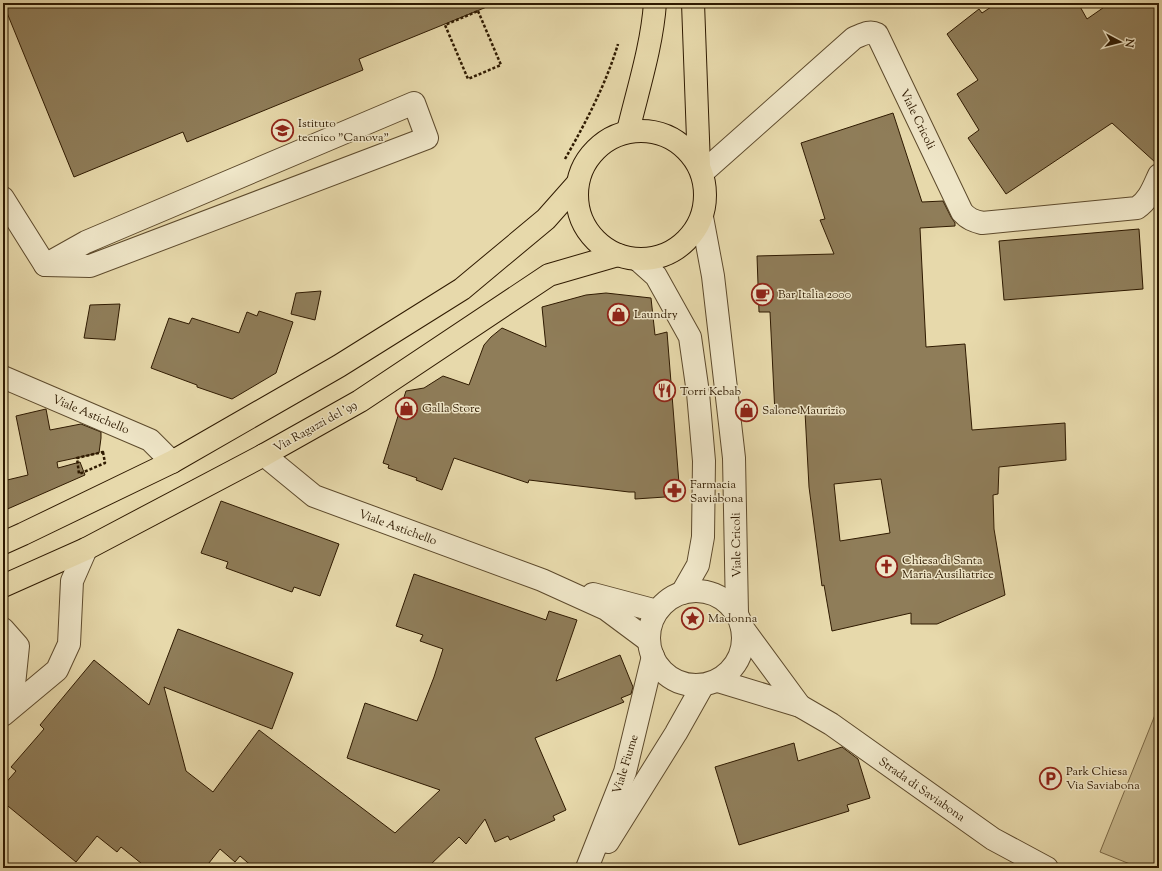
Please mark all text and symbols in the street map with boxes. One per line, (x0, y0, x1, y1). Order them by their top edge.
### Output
north arrow (1100, 22, 1140, 62)
text: N (1120, 37, 1138, 49)
street label: Viale Cricoli (895, 86, 940, 153)
place label: Istituto tecnico "Canova" (298, 115, 389, 147)
school or university icon: Istituto tecnico "Canova" (269, 117, 295, 143)
cafe icon: Bar Italia 2000 (749, 281, 775, 307)
place label: Bar Italia 2000 (778, 286, 851, 304)
shop icon: Laundry (606, 301, 632, 327)
place label: Laundry (634, 306, 678, 324)
restaurant icon: Torri Kebab (652, 378, 678, 404)
place label: Torri Kebab (680, 383, 742, 401)
street label: Viale Astichello (49, 391, 132, 439)
shop icon: Galla Store (394, 395, 420, 421)
street label: Via Ragazzi del '99 (270, 396, 361, 457)
shop icon: Salone Maurizio (734, 397, 760, 423)
place label: Galla Store (422, 400, 480, 418)
place label: Salone Maurizio (762, 402, 846, 420)
place label: Farmacia Saviabona (690, 476, 744, 508)
pharmacy icon: Farmacia Saviabona (662, 478, 688, 504)
street label: Viale Astichello (356, 505, 440, 551)
street label: Viale Cricoli (727, 512, 747, 578)
place label: Chiesa di Santa Maria Ausiliatrice (902, 552, 994, 584)
church icon: Chiesa di Santa Maria Ausiliatrice (873, 554, 899, 580)
place icon: Madonna (680, 605, 706, 631)
place label: Madonna (708, 610, 758, 628)
street label: Viale Fiume (608, 732, 644, 796)
street label: Strada di Saviabona (874, 753, 969, 827)
place label: Park Chiesa Via Saviabona (1066, 763, 1140, 795)
parking icon: Park Chiesa Via Saviabona (1038, 765, 1064, 791)

